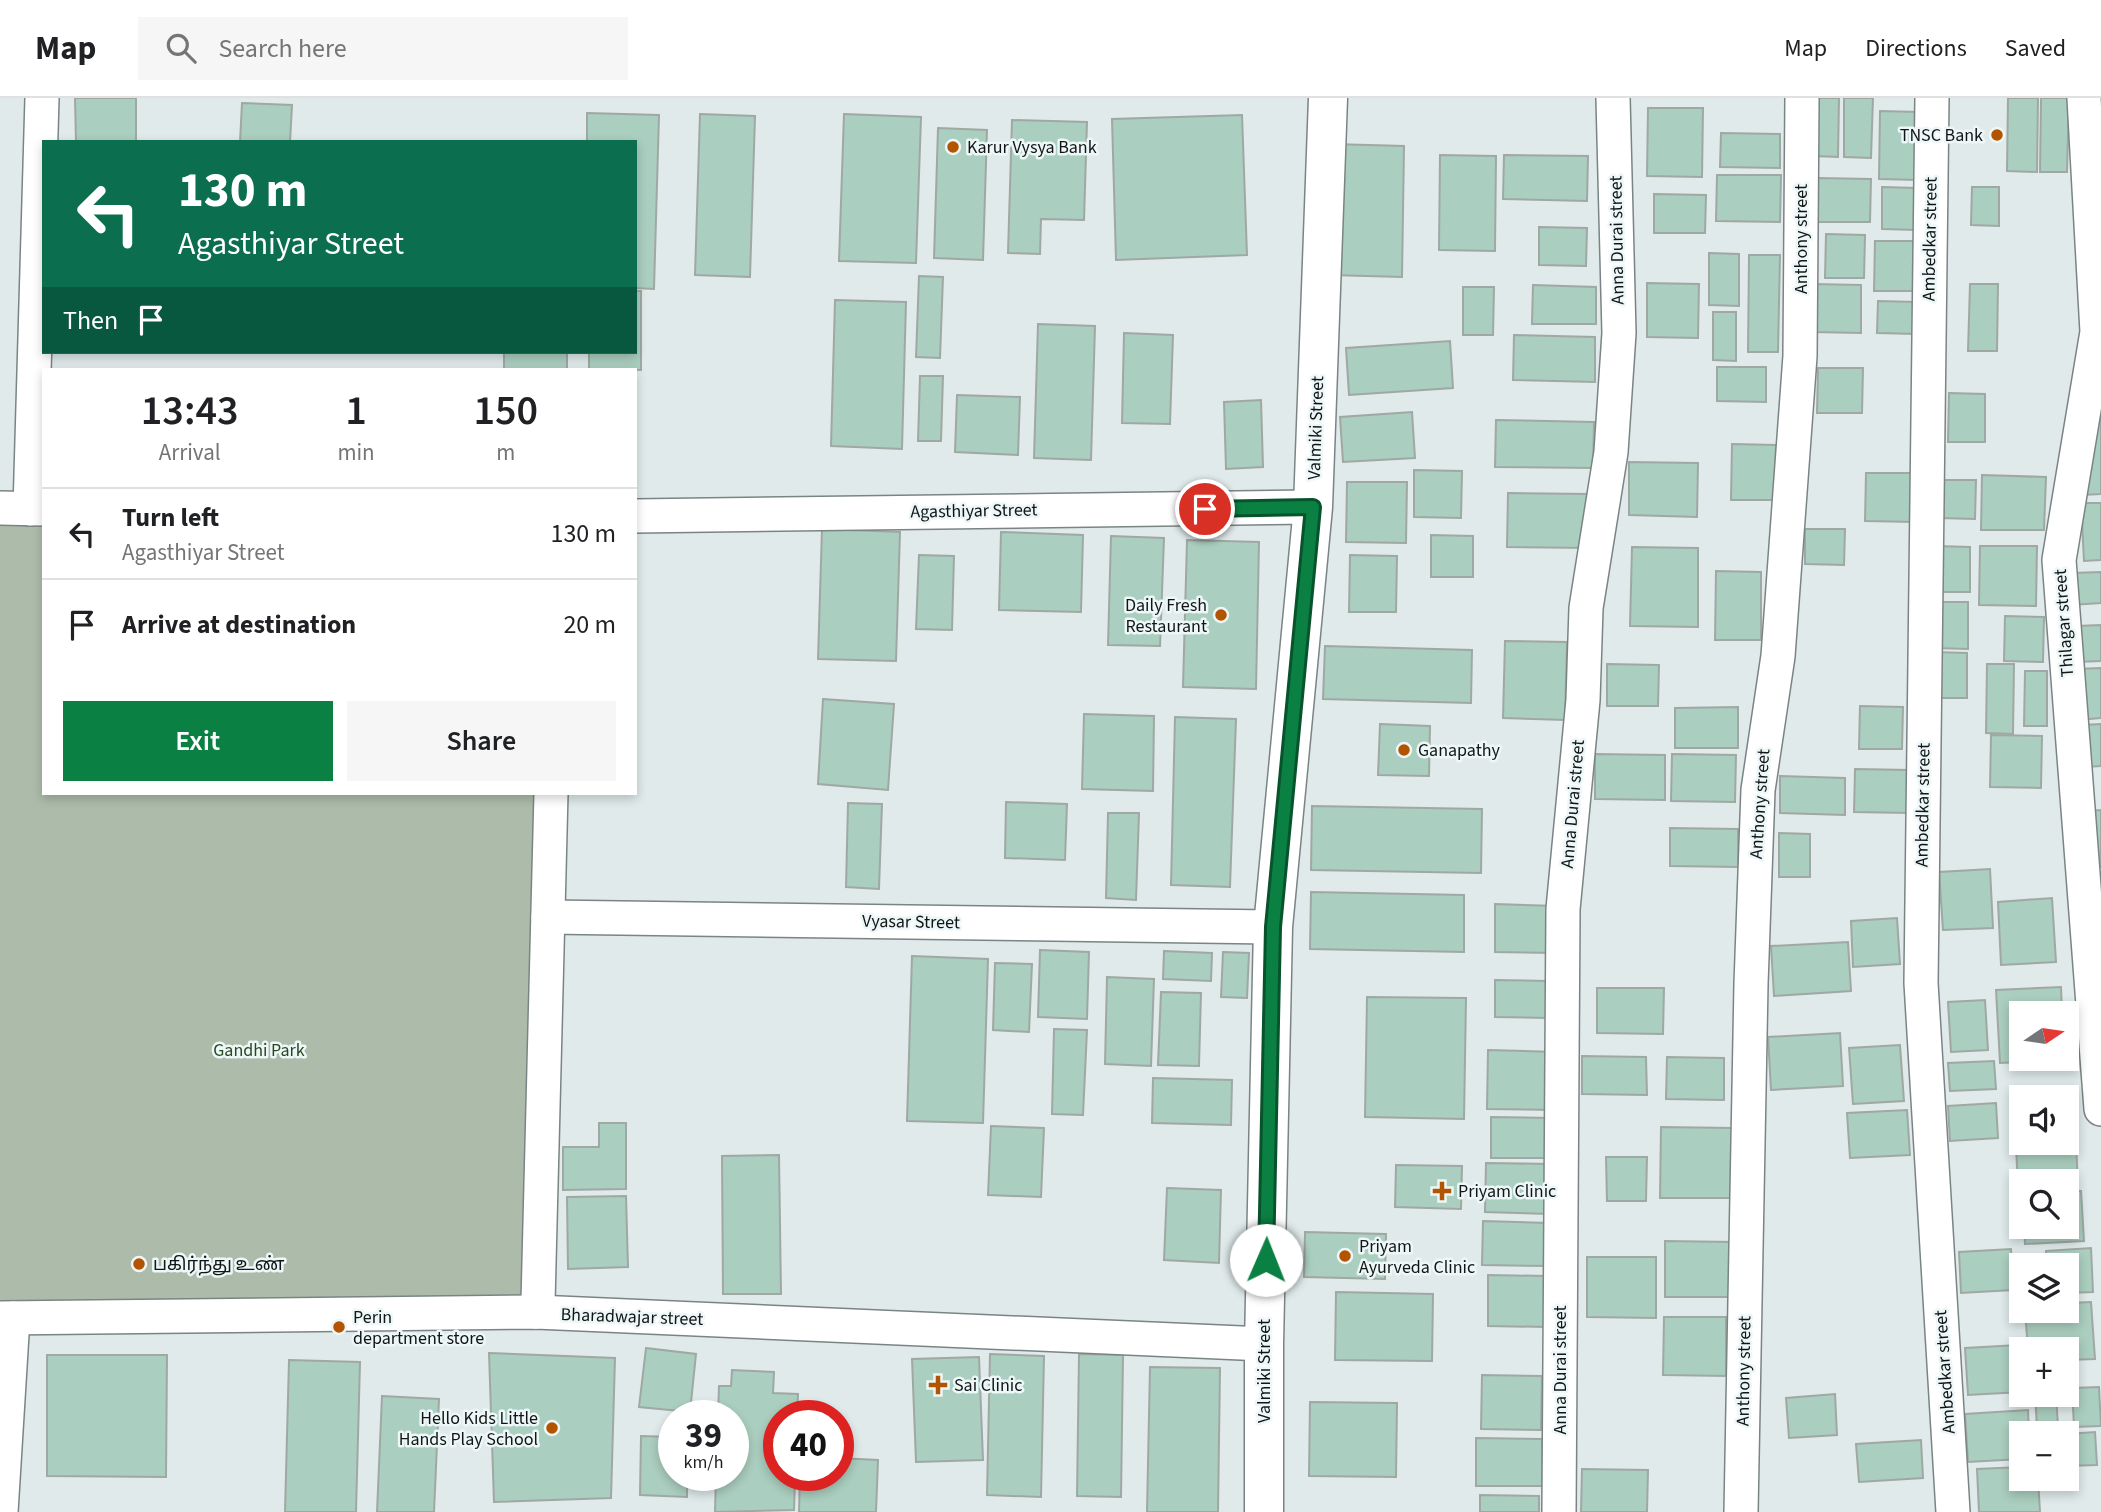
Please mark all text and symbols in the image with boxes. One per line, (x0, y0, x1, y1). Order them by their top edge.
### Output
search box (138, 17, 628, 80)
text: Map (35, 25, 96, 72)
icon: search (162, 29, 200, 67)
text: Search here (218, 30, 347, 67)
text: Map (1784, 31, 1827, 66)
text: Directions (1865, 31, 1967, 66)
text: Saved (2005, 31, 2066, 66)
place label: TNSC Bank (1900, 123, 1983, 148)
marker: TNSC Bank (1989, 127, 2005, 143)
place label: Karur Vysya Bank (967, 135, 1097, 160)
marker: Karur Vysya Bank (945, 139, 961, 155)
text: 130 m (178, 156, 307, 226)
icon: left (63, 168, 154, 259)
street label: Anna Durai street (1603, 175, 1631, 305)
street label: Ambedkar street (1916, 177, 1944, 301)
street label: Anthony street (1789, 184, 1814, 294)
text: Agasthiyar Street (178, 221, 404, 267)
icon: arrive (132, 301, 170, 339)
text: Then (63, 302, 118, 339)
street label: Valmiki Street (1302, 376, 1330, 480)
text: 13:43 (141, 381, 239, 441)
text: 1 (345, 381, 367, 441)
text: 150 (474, 381, 538, 441)
text: Arrival (159, 436, 221, 469)
text: min (337, 436, 375, 469)
text: m (496, 436, 515, 469)
pin (1175, 479, 1235, 539)
icon: arrive (1186, 490, 1224, 528)
street label: Agasthiyar Street (910, 497, 1038, 525)
text: Turn left (122, 499, 219, 536)
icon: left (63, 515, 101, 553)
text: 130 m (550, 515, 616, 552)
text: Agasthiyar Street (122, 536, 285, 569)
street label: Thilagar street (2048, 568, 2080, 678)
place label: Daily Fresh Restaurant (1125, 593, 1207, 639)
icon: arrive (63, 606, 101, 644)
text: Arrive at destination (122, 606, 356, 643)
text: 20 m (563, 606, 616, 643)
marker: Daily Fresh Restaurant (1213, 607, 1229, 623)
button: Exit (63, 701, 333, 781)
button: Share (347, 701, 616, 781)
place label: Ganapathy (1418, 738, 1501, 763)
street label: Anna Durai street (1555, 739, 1591, 869)
marker: Ganapathy (1396, 742, 1412, 758)
street label: Ambedkar street (1909, 743, 1937, 867)
street label: Anthony street (1744, 748, 1776, 860)
street label: Vyasar Street (862, 909, 960, 935)
north arrow (2009, 1001, 2079, 1071)
map controls (2009, 1001, 2079, 1491)
park label: Gandhi Park (213, 1038, 305, 1063)
button: sound (2009, 1085, 2079, 1155)
button: search (2009, 1169, 2079, 1239)
place label: Priyam Clinic (1458, 1179, 1556, 1204)
marker: Priyam Clinic (1432, 1181, 1452, 1201)
position arrow (1229, 1223, 1303, 1297)
place label: Priyam Ayurveda Clinic (1359, 1234, 1475, 1280)
marker: Priyam Ayurveda Clinic (1337, 1248, 1353, 1264)
place label: பகிர்ந்து உண் (153, 1252, 285, 1277)
button: layers (2009, 1253, 2079, 1323)
marker: பகிர்ந்து உண் (131, 1256, 147, 1272)
street label: Bharadwajar street (560, 1302, 704, 1332)
place label: Perin department store (353, 1305, 484, 1351)
street label: Anna Durai street (1548, 1305, 1573, 1435)
street label: Ambedkar street (1928, 1309, 1962, 1435)
street label: Anthony street (1731, 1316, 1757, 1426)
marker: Perin department store (331, 1319, 347, 1335)
street label: Valmiki Street (1252, 1319, 1277, 1423)
button: + (2009, 1337, 2079, 1407)
place label: Sai Clinic (954, 1373, 1023, 1398)
marker: Sai Clinic (928, 1375, 948, 1395)
speed limit sign: 40 (763, 1400, 854, 1491)
place label: Hello Kids Little Hands Play School (399, 1406, 538, 1452)
text: 39 (685, 1411, 722, 1461)
marker: Hello Kids Little Hands Play School (544, 1420, 560, 1436)
button: − (2009, 1421, 2079, 1491)
text: km/h (684, 1450, 723, 1475)

